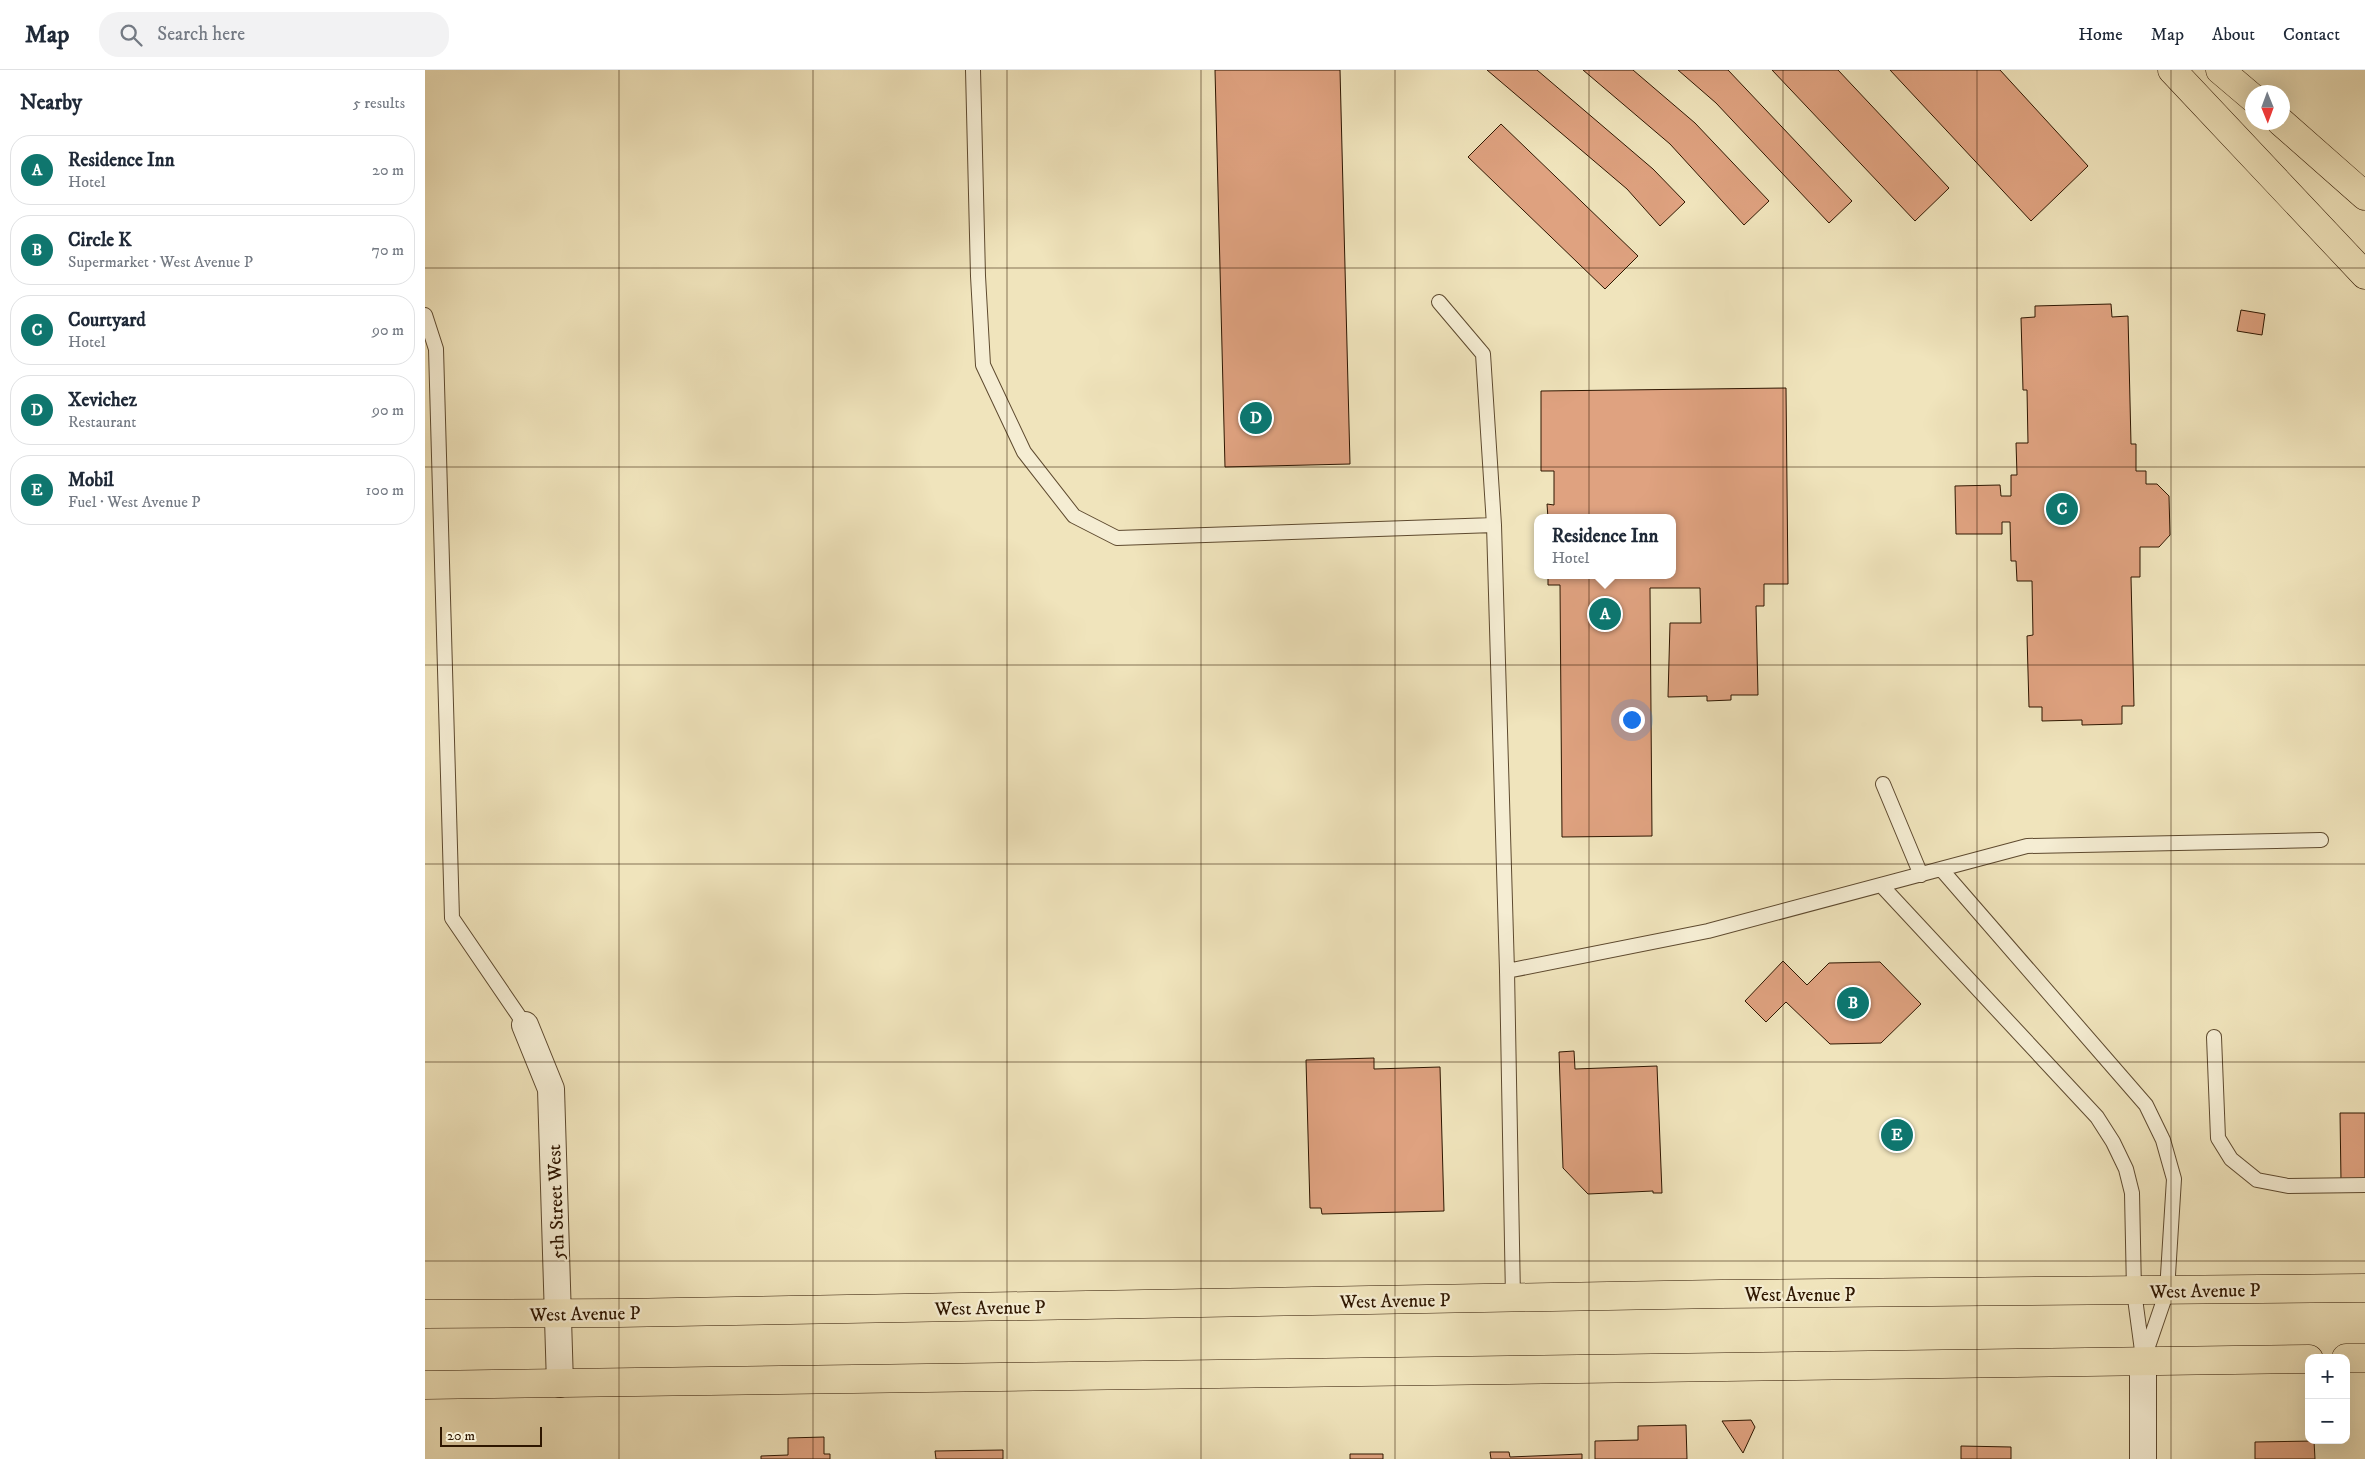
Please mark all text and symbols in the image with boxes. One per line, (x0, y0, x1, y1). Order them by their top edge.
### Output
search box (99, 12, 449, 57)
text: Map (25, 20, 69, 50)
icon: search (117, 21, 145, 49)
text: Search here (157, 23, 245, 46)
text: Home (2078, 24, 2123, 46)
text: Map (2151, 24, 2184, 46)
text: About (2212, 24, 2255, 46)
text: Contact (2283, 24, 2340, 46)
north arrow (2245, 85, 2290, 130)
text: Nearby (20, 90, 82, 116)
text: 5 results (353, 93, 405, 113)
text: Residence Inn (68, 149, 175, 172)
text: A (32, 160, 42, 180)
text: 20 m (372, 160, 404, 180)
text: Hotel (68, 172, 106, 192)
text: Circle K (68, 229, 132, 252)
text: B (32, 240, 42, 260)
text: 70 m (372, 240, 404, 260)
text: Supermarket · West Avenue P (68, 252, 253, 272)
text: Courtyard (68, 309, 146, 332)
text: C (32, 320, 42, 340)
text: 90 m (372, 320, 404, 340)
text: Hotel (68, 332, 106, 352)
text: Xevichez (68, 389, 137, 412)
pin: D (1240, 399, 1272, 437)
text: D (31, 400, 43, 420)
text: 90 m (372, 400, 404, 420)
text: Restaurant (68, 412, 136, 432)
text: Mobil (68, 469, 114, 492)
text: E (31, 480, 43, 500)
text: 100 m (366, 480, 404, 500)
pin: C (2046, 490, 2078, 528)
text: Fuel · West Avenue P (68, 492, 201, 512)
popup (1534, 514, 1676, 579)
text: Residence Inn (1552, 525, 1658, 548)
text: Hotel (1552, 548, 1589, 568)
pin: A (1589, 595, 1621, 633)
your location (1619, 707, 1645, 733)
pin: B (1837, 984, 1869, 1022)
pin: E (1881, 1116, 1913, 1154)
street label: 5th Street West (543, 1144, 570, 1260)
street label: West Avenue P (2148, 1279, 2261, 1304)
street label: West Avenue P (1744, 1284, 1855, 1307)
street label: West Avenue P (1338, 1289, 1451, 1314)
street label: West Avenue P (933, 1296, 1046, 1321)
street label: West Avenue P (528, 1302, 641, 1327)
map controls (2305, 1354, 2350, 1444)
button: + (2305, 1354, 2350, 1399)
button: − (2305, 1399, 2350, 1444)
scale bar (440, 1424, 543, 1447)
text: 20 m (447, 1427, 475, 1445)

